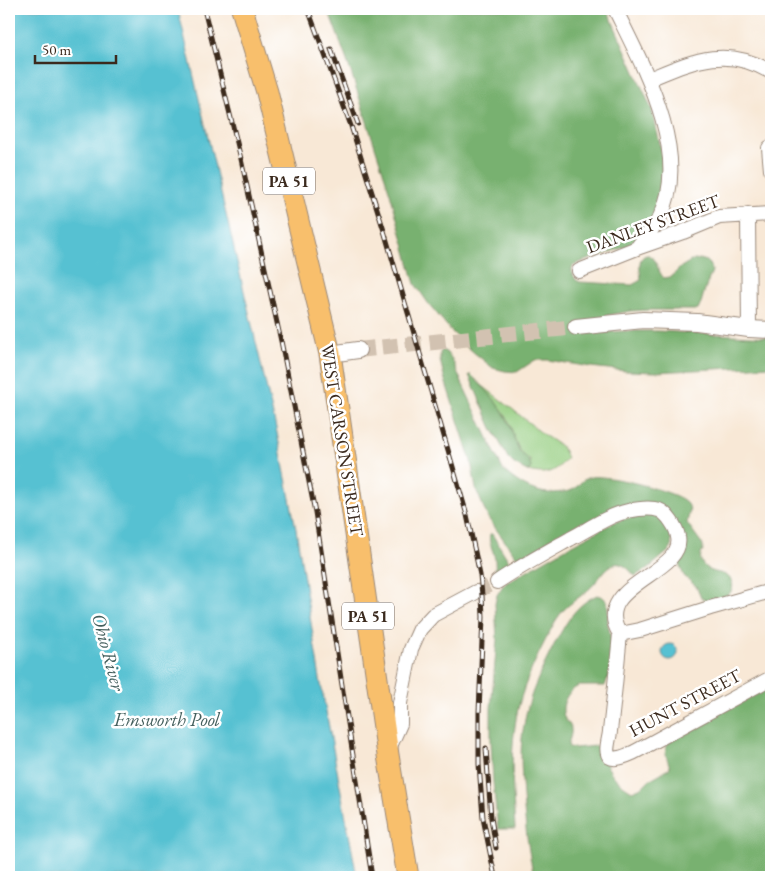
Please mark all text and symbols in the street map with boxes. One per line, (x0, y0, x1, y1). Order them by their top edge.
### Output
scale bar (35, 32, 116, 64)
text: 50 m (42, 40, 71, 59)
road number: PA 51 (263, 168, 315, 195)
street label: DANLEY STREET (583, 188, 723, 258)
street label: WEST CARSON STREET (316, 342, 369, 539)
road number: PA 51 (342, 602, 394, 630)
water label: Ohio River (86, 611, 131, 694)
street label: HUNT STREET (625, 663, 745, 742)
water label: Emsworth Pool (113, 707, 221, 732)

